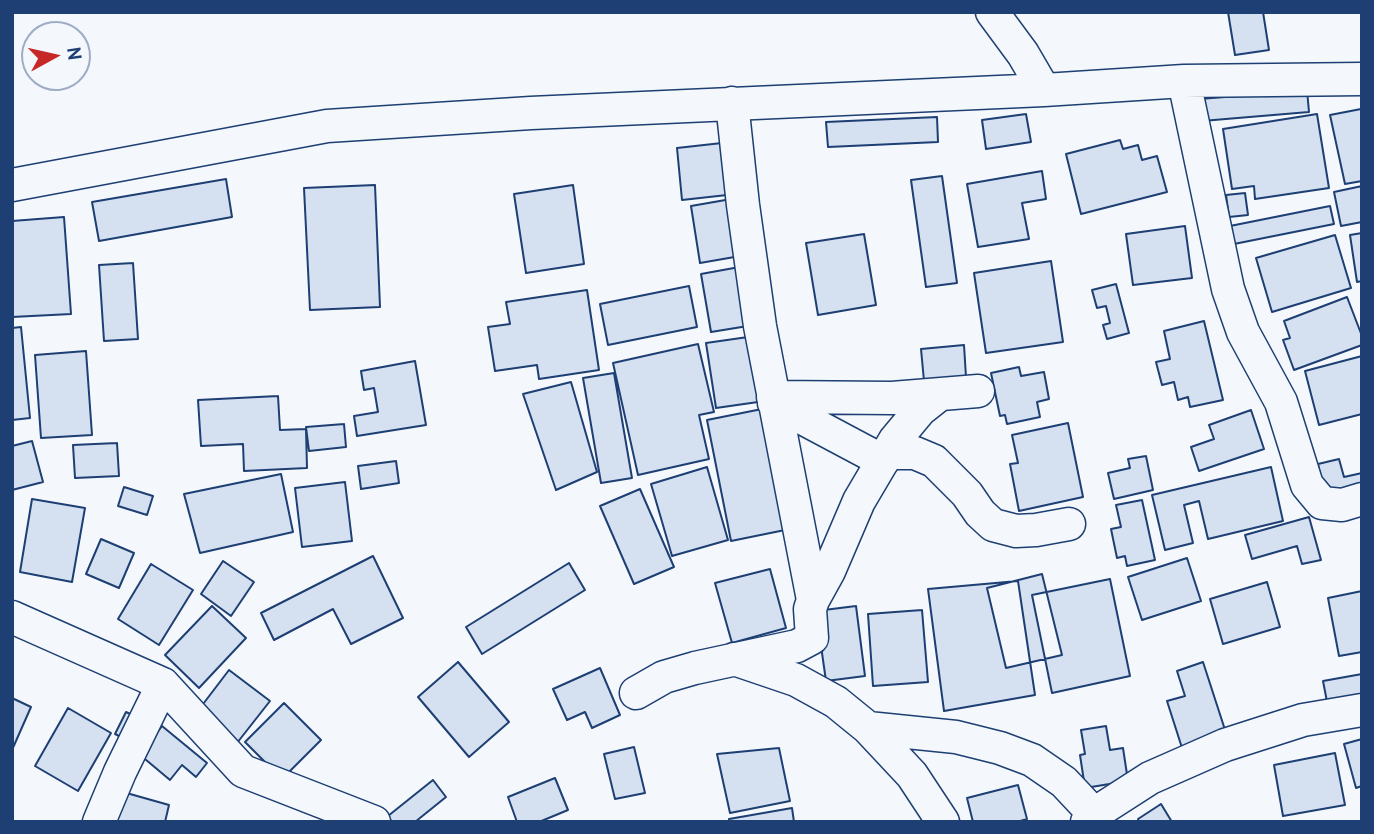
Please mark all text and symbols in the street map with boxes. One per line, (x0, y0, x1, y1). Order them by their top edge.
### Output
north arrow (21, 21, 91, 91)
text: N (62, 45, 88, 61)

